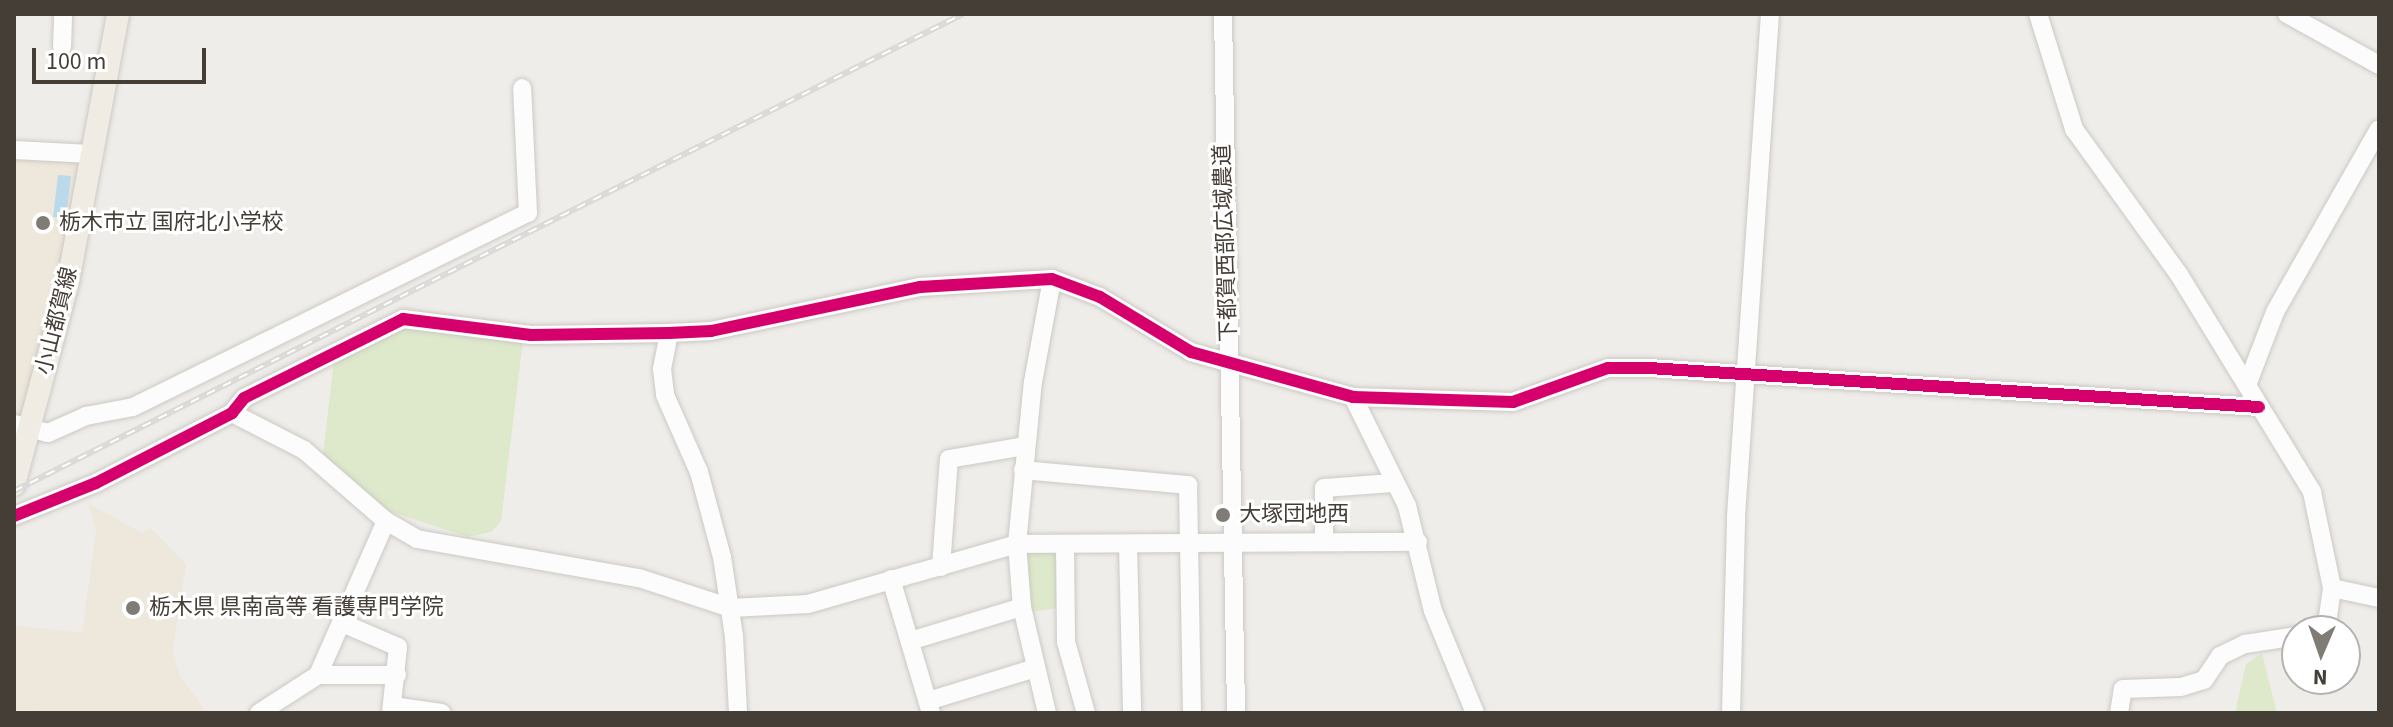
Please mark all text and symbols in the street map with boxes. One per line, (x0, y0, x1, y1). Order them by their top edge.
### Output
scale bar (36, 32, 210, 82)
text: 100 m (46, 44, 106, 79)
street label: 下都賀西部広域農道 (1209, 144, 1243, 342)
place label: 栃木市立 国府北小学校 (59, 210, 283, 236)
marker: 栃木市立 国府北小学校 (34, 214, 52, 232)
street label: 小山都賀線 (31, 264, 83, 378)
place label: 大塚団地西 (1239, 502, 1349, 528)
marker: 大塚団地西 (1214, 506, 1232, 524)
place label: 栃木県 県南高等 看護専門学院 (149, 595, 444, 621)
marker: 栃木県 県南高等 看護専門学院 (124, 599, 142, 617)
north arrow (2281, 615, 2361, 695)
text: N (2312, 661, 2328, 693)

